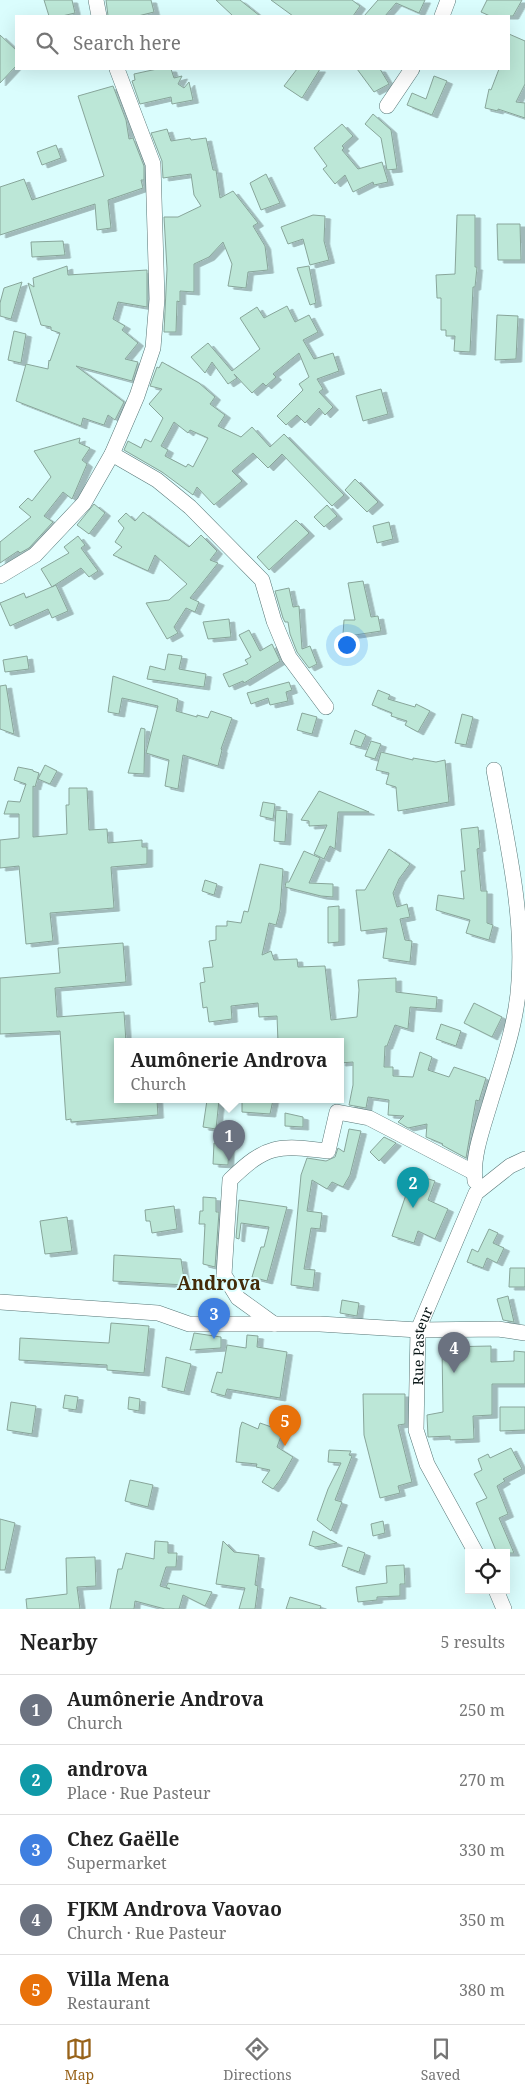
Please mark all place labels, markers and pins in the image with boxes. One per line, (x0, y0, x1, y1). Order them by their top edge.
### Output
pin: 1 (213, 1120, 245, 1161)
pin: 2 (397, 1167, 429, 1208)
pin: 3 (198, 1298, 230, 1339)
pin: 4 (438, 1332, 470, 1373)
pin: 5 (269, 1405, 301, 1446)

